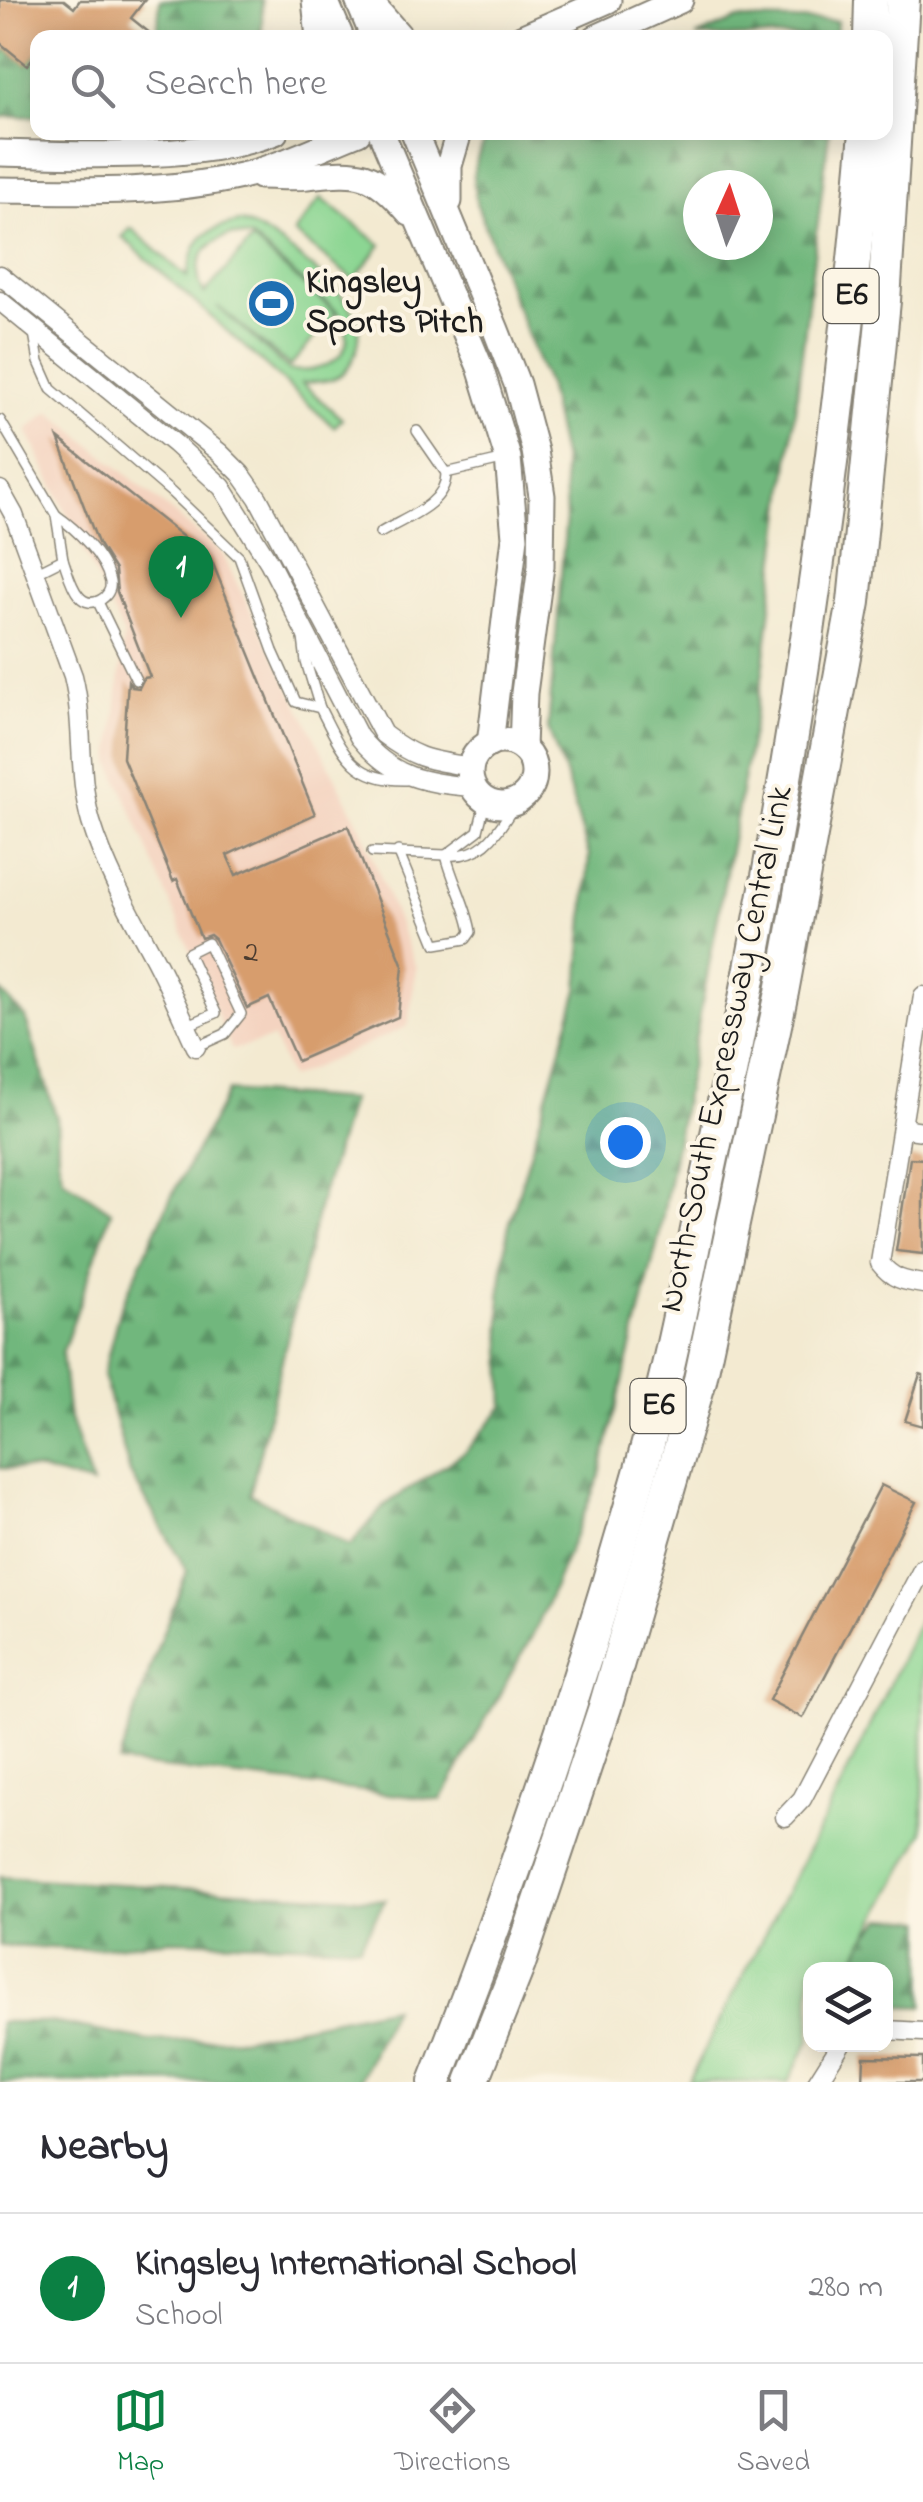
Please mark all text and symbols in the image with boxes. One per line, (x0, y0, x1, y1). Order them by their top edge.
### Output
search box (30, 30, 893, 140)
text: Search here (145, 57, 327, 113)
icon: search (65, 58, 120, 113)
north arrow (683, 170, 773, 260)
place label: Kingsley Sports Pitch (306, 258, 483, 349)
road number: E6 (824, 269, 878, 323)
sports icon: Kingsley Sports Pitch (245, 277, 297, 329)
pin: 1 (148, 536, 214, 618)
street label: North–South Expressway Central Link (646, 780, 808, 1317)
house number: 2 (244, 932, 259, 976)
your location (600, 1117, 651, 1168)
road number: E6 (630, 1379, 686, 1433)
map controls (803, 1962, 893, 2052)
button: layers (803, 1962, 893, 2052)
text: Nearby (40, 2117, 168, 2178)
text: Kingsley International School (135, 2237, 577, 2293)
text: 1 (67, 2265, 78, 2312)
text: 280 m (808, 2265, 883, 2312)
text: School (135, 2293, 223, 2340)
tab: Map (113, 2383, 168, 2484)
tab: Directions (394, 2383, 511, 2484)
tab: Saved (737, 2383, 810, 2484)

